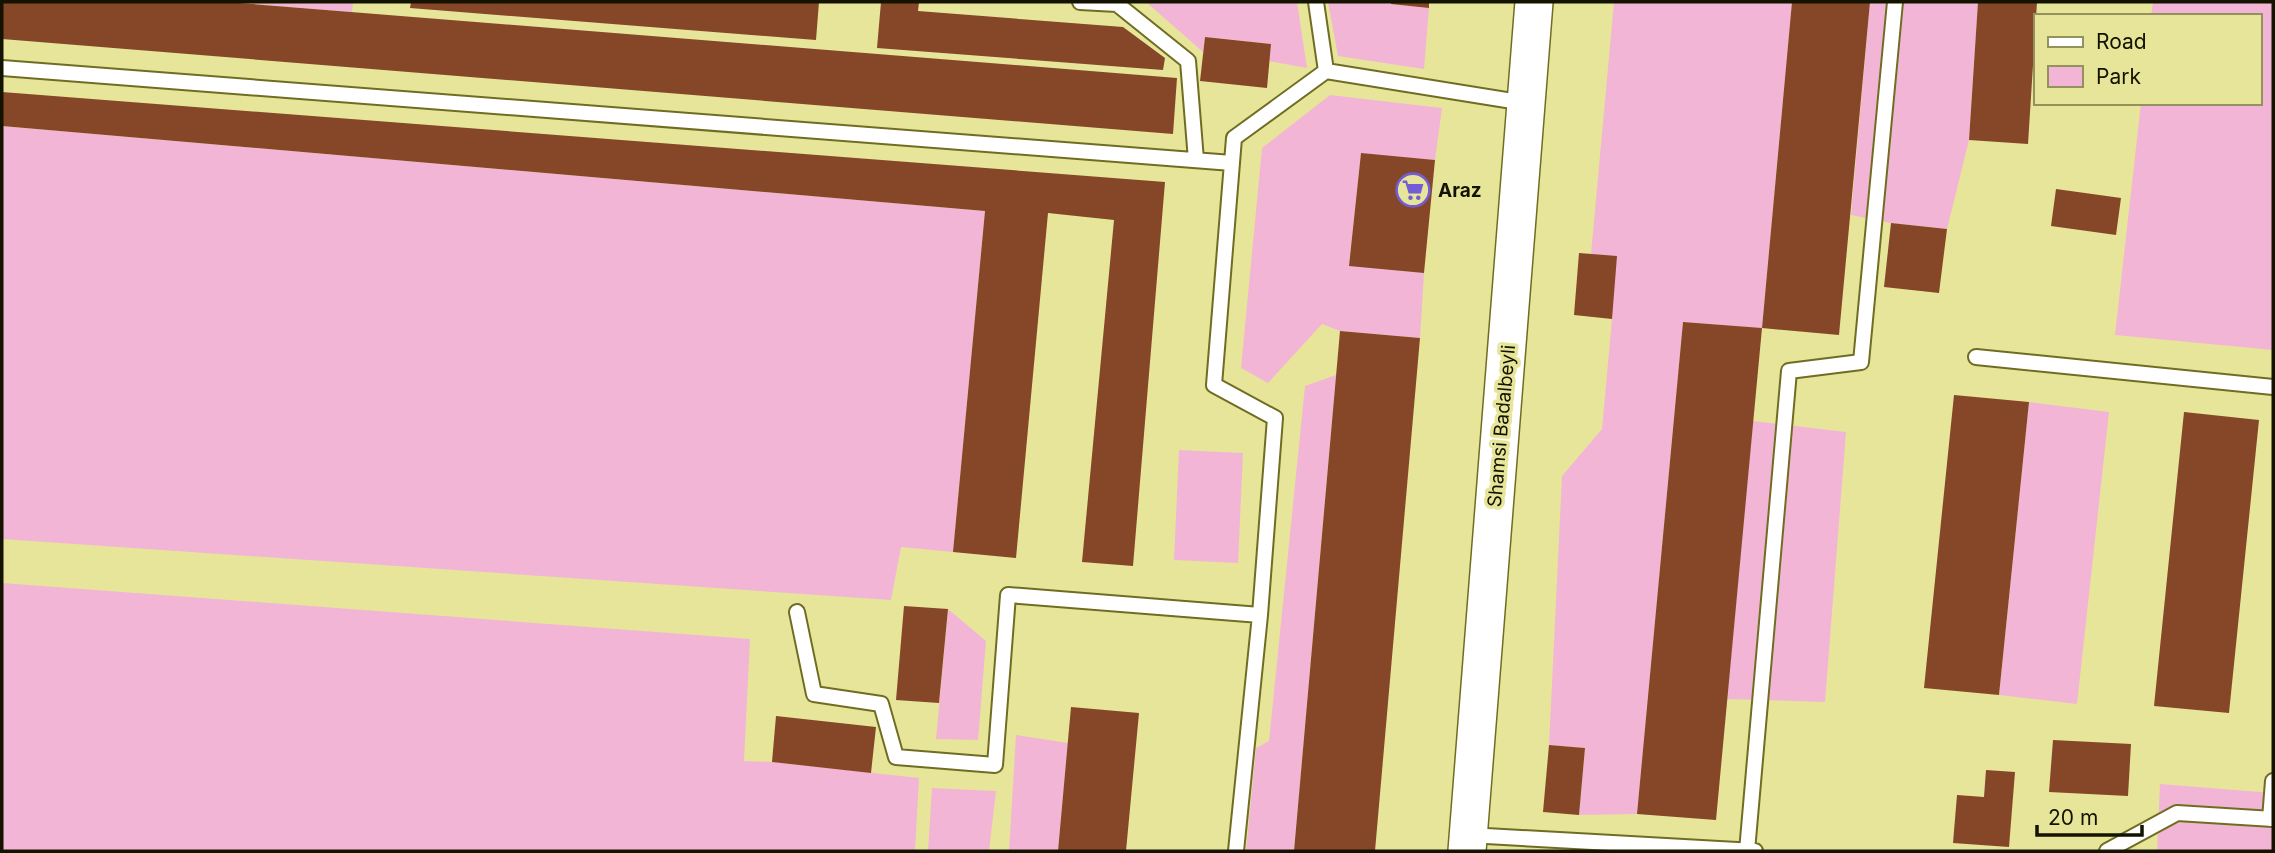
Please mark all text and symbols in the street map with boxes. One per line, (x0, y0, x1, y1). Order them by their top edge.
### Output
legend (2034, 14, 2261, 105)
text: Road (2096, 29, 2147, 54)
text: Park (2096, 64, 2141, 89)
supermarket icon: Araz (1394, 171, 1432, 209)
place label: Araz (1438, 179, 1482, 202)
street label: Shamsi Badalbeyli (1483, 344, 1520, 508)
scale bar (2037, 794, 2142, 838)
text: 20 m (2048, 805, 2098, 830)

